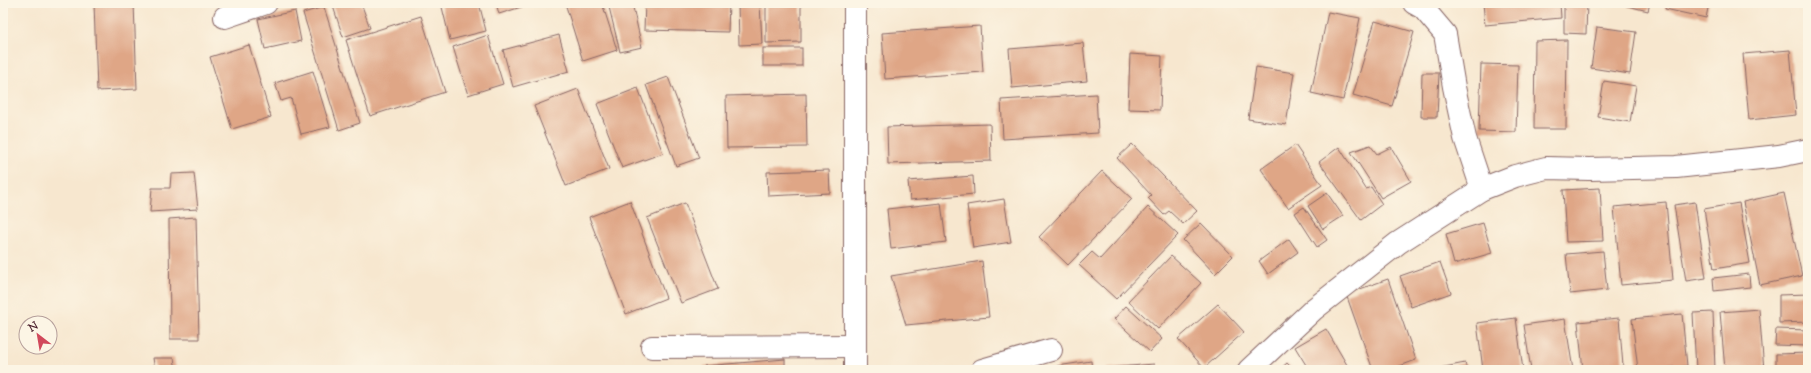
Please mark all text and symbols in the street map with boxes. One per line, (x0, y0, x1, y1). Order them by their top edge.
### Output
north arrow (18, 315, 58, 355)
text: N (25, 318, 41, 337)

